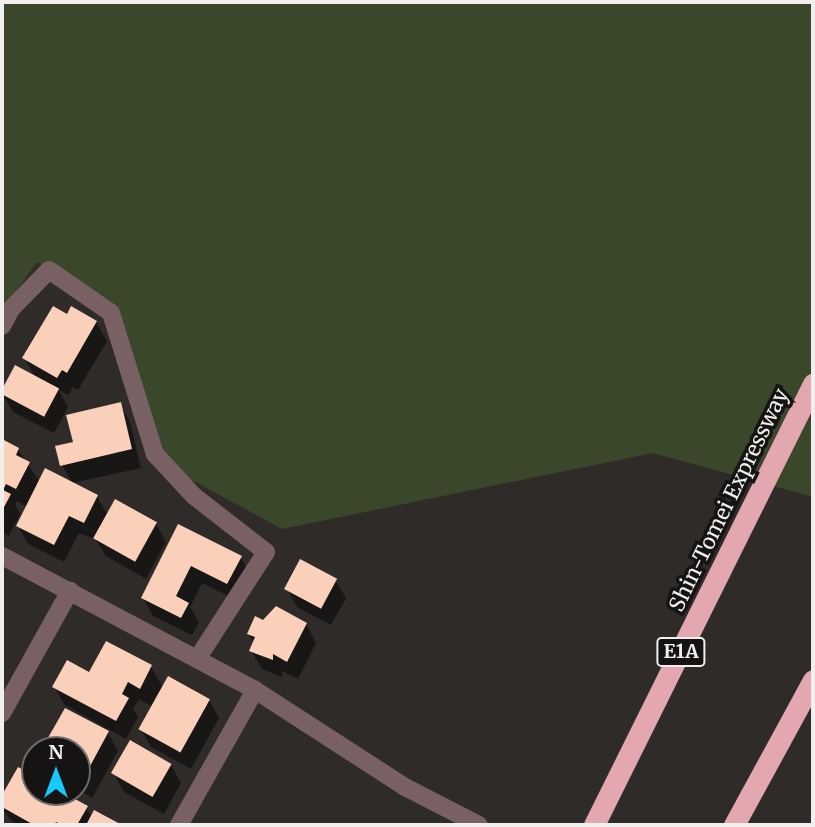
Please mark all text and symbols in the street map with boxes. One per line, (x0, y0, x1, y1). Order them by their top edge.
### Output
street label: Shin-Tomei Expressway (664, 384, 794, 616)
road number: E1A (655, 636, 707, 667)
north arrow (21, 736, 91, 806)
text: N (48, 740, 64, 764)

